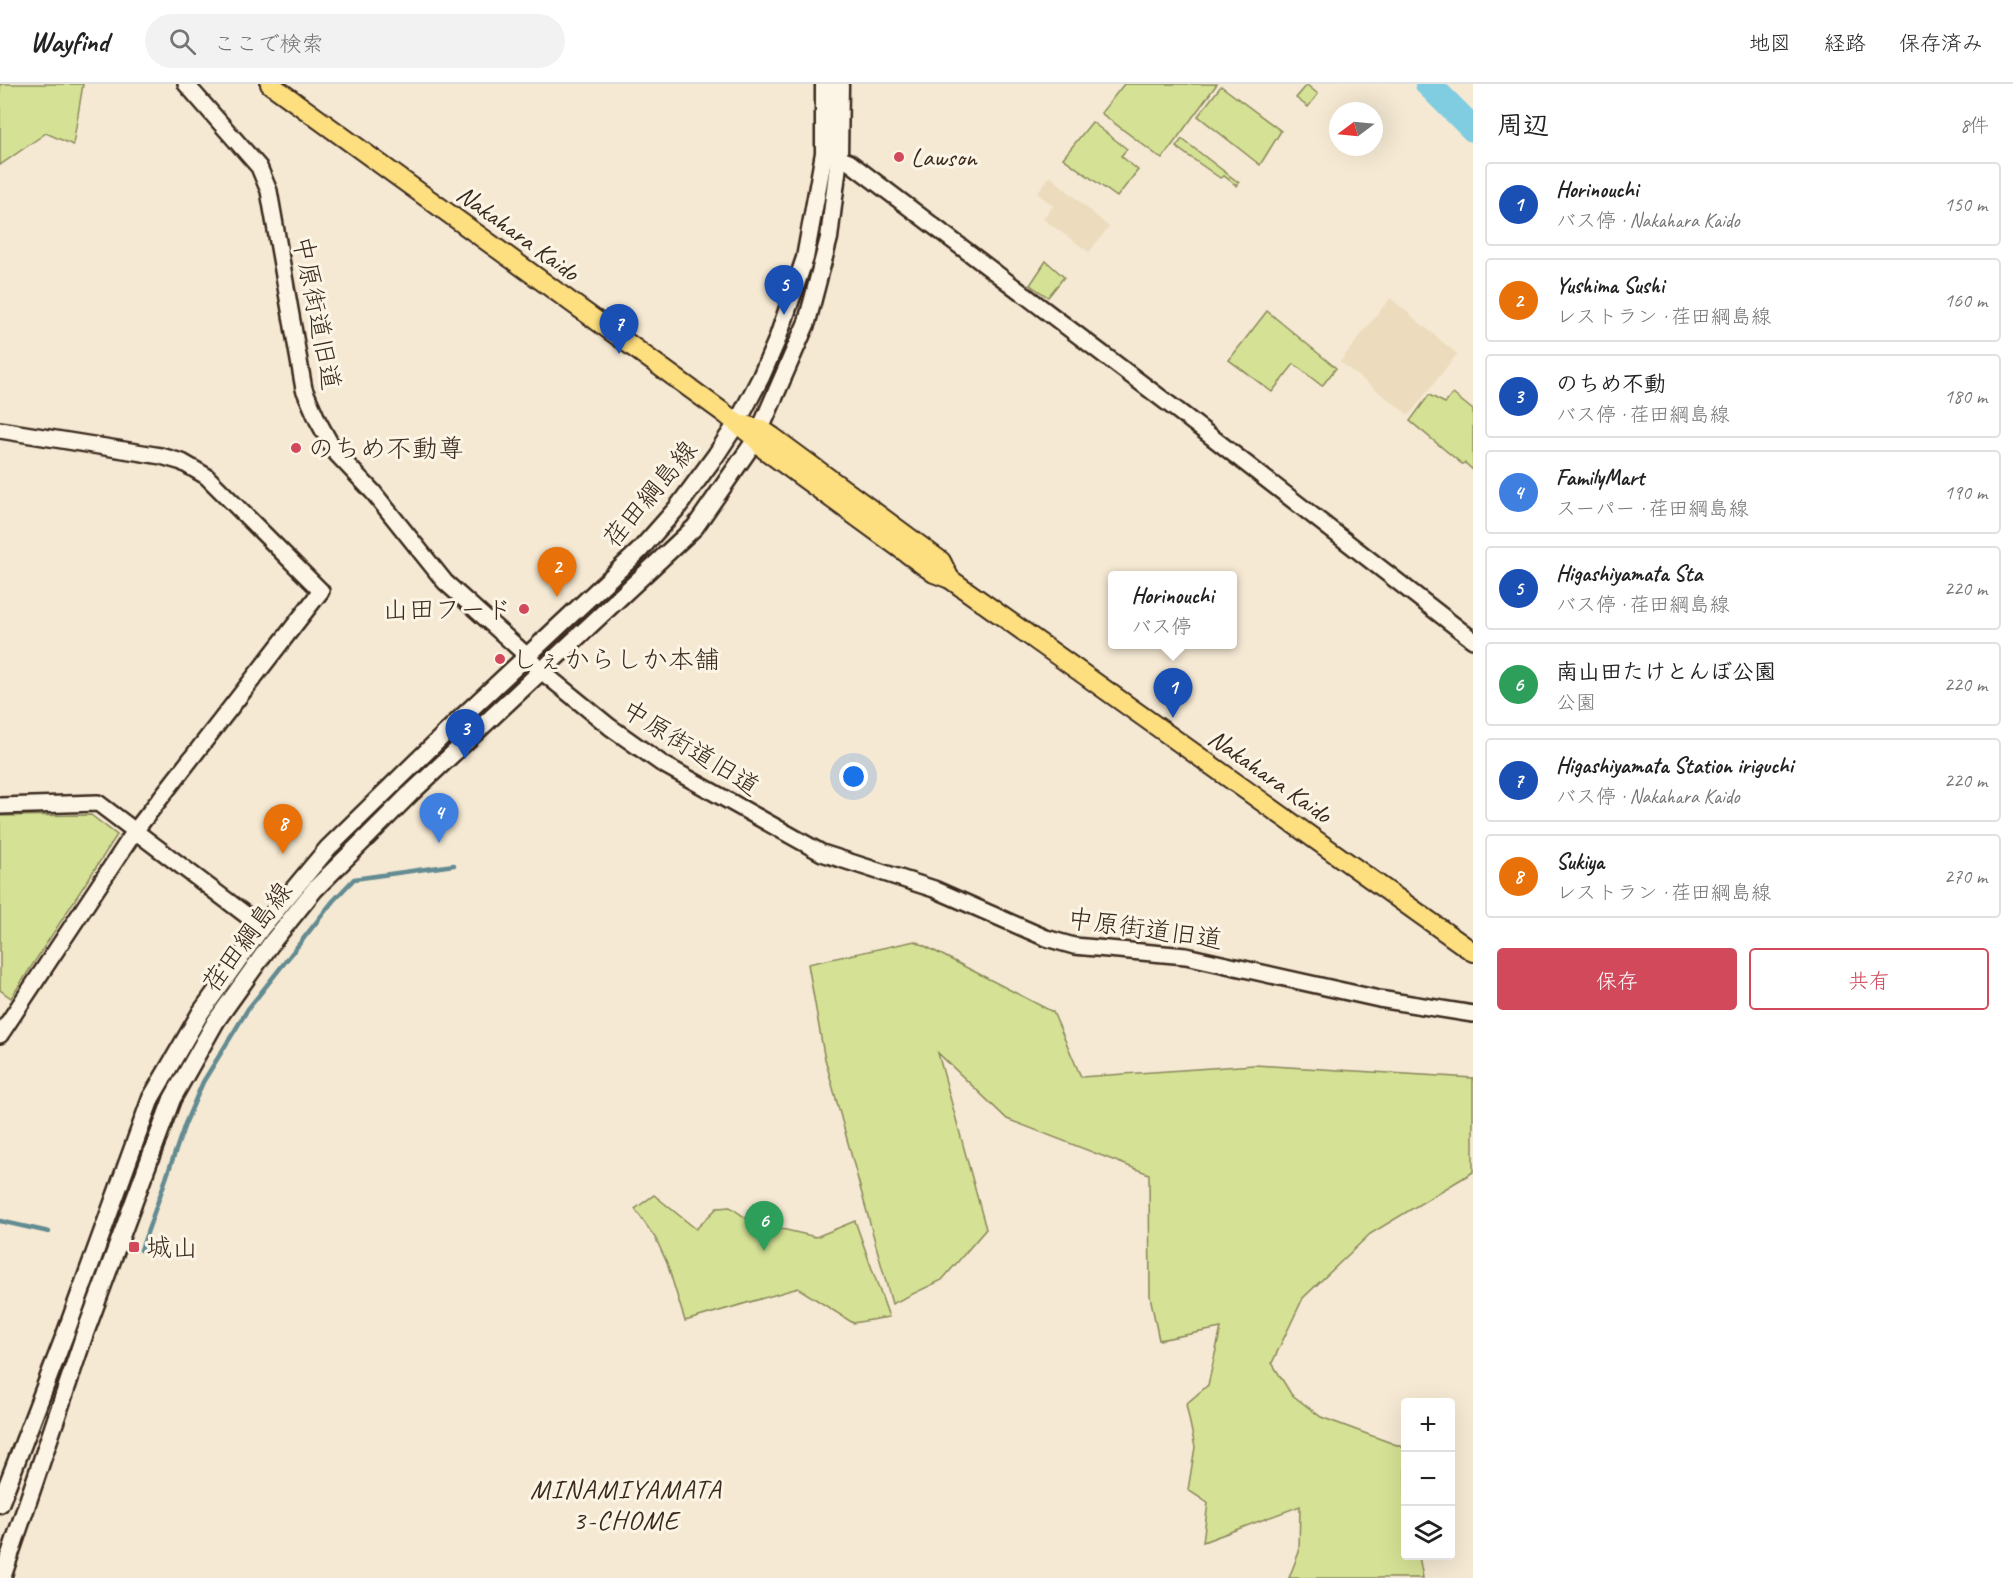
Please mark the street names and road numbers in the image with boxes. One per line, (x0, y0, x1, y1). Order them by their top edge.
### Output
street label: Nakahara Kaido (450, 178, 587, 289)
street label: 中原街道旧道 (286, 233, 348, 393)
street label: 荏田綱島線 (596, 434, 704, 554)
street label: 中原街道旧道 (616, 693, 766, 803)
street label: Nakahara Kaido (1202, 721, 1340, 832)
street label: 荏田綱島線 (195, 875, 299, 999)
street label: 中原街道旧道 (1065, 902, 1225, 956)

